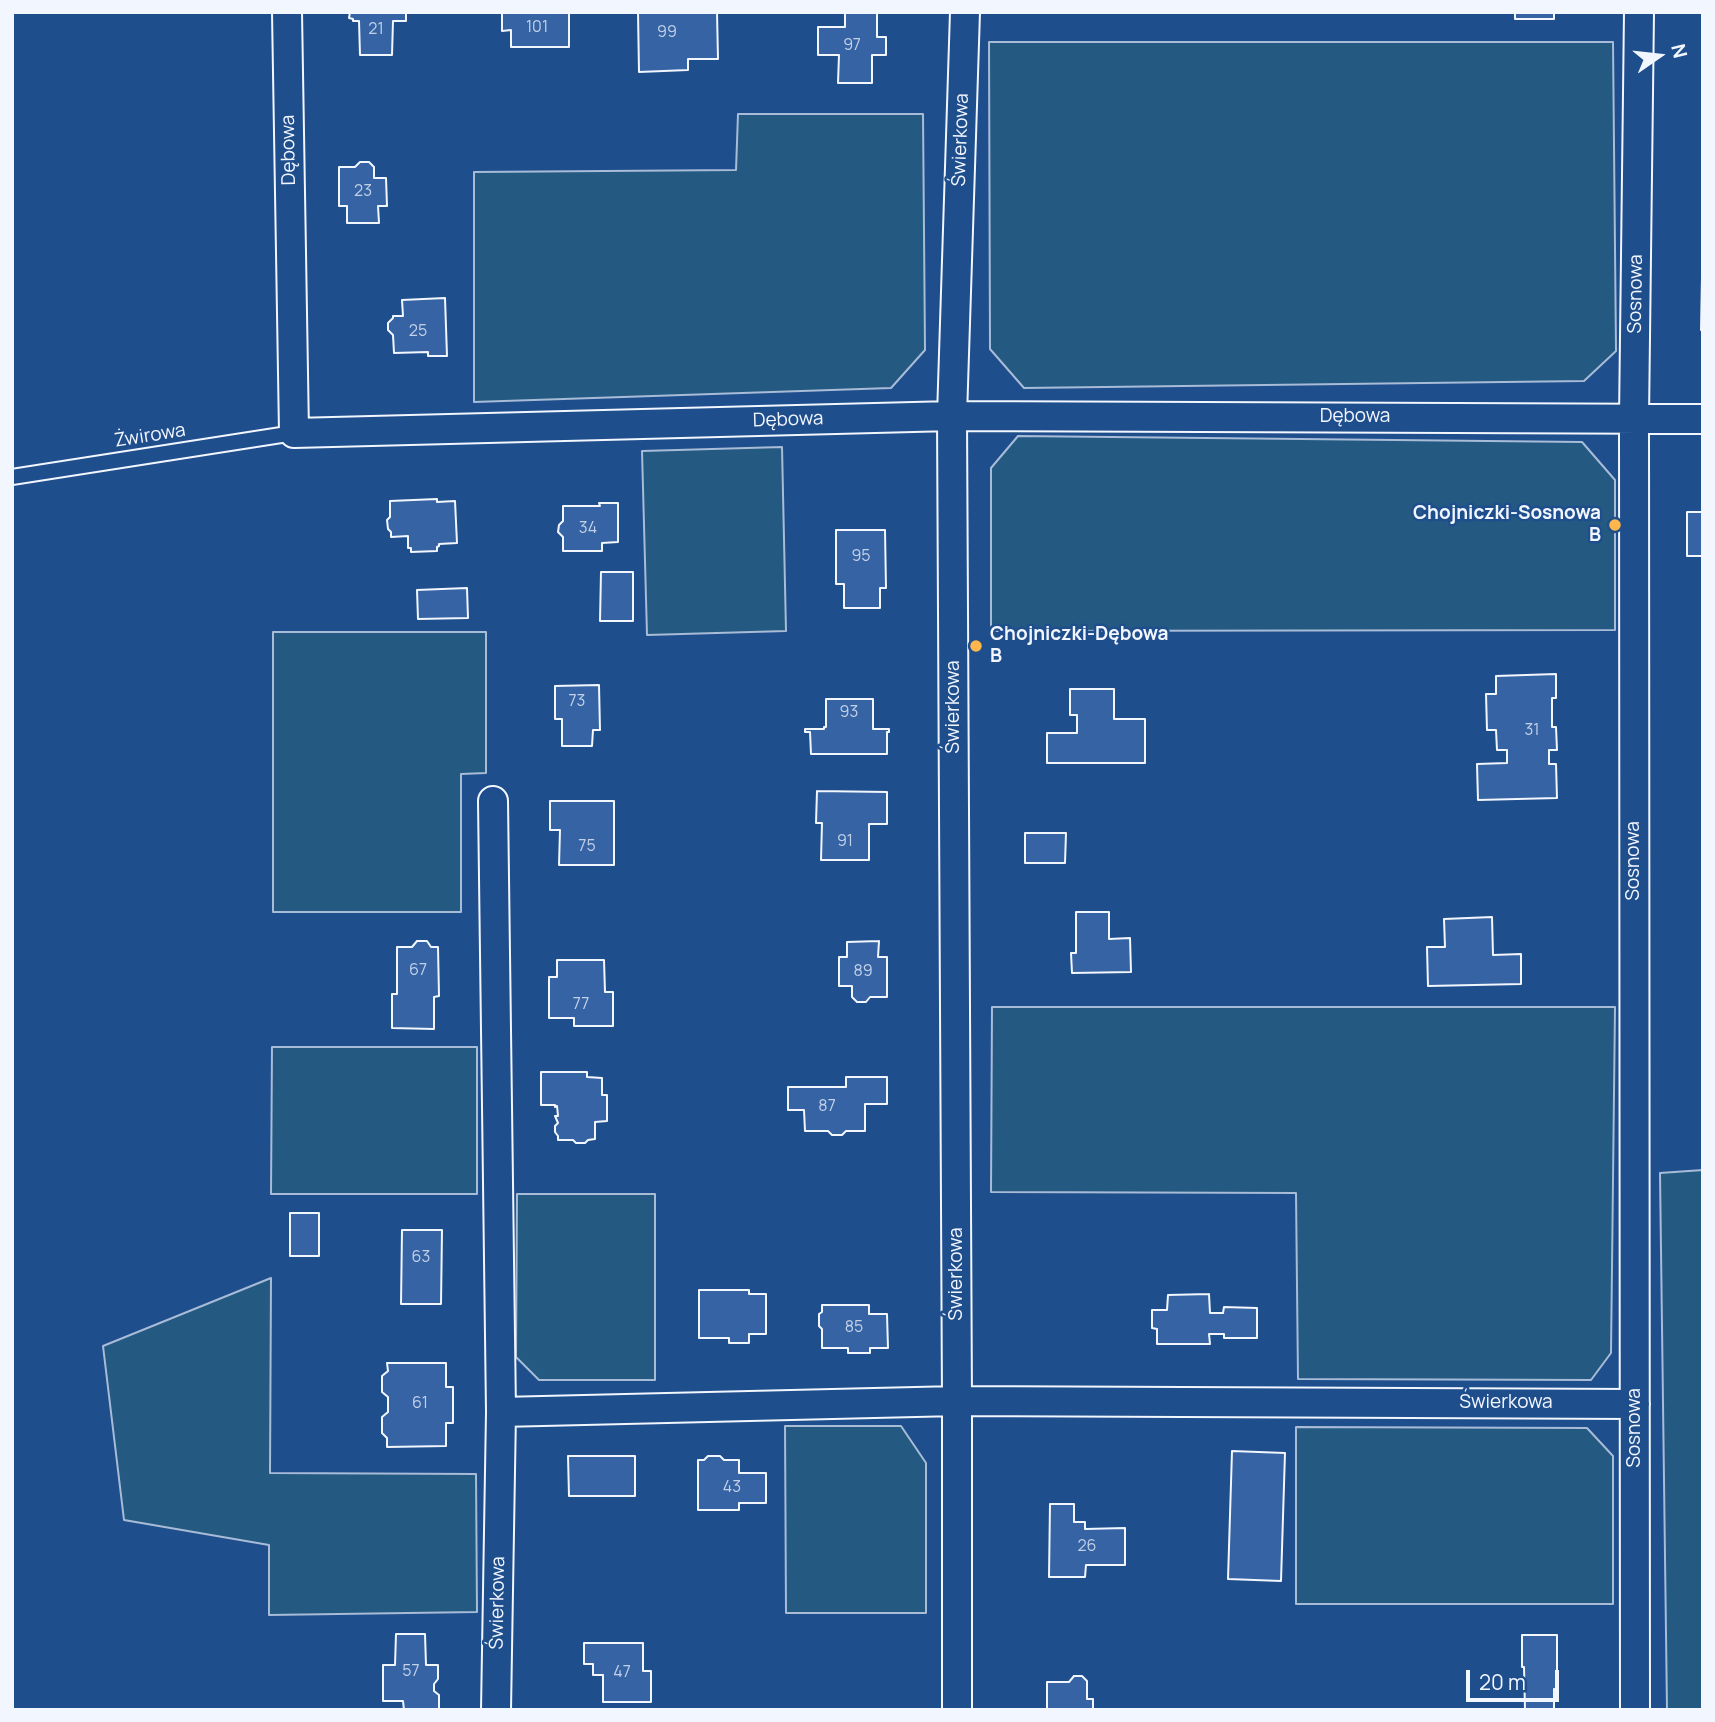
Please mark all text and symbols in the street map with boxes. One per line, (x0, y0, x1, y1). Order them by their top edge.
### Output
house number: 101 (526, 18, 548, 38)
house number: 21 (368, 20, 384, 40)
north arrow (1624, 21, 1694, 91)
house number: 99 (657, 23, 677, 43)
house number: 97 (843, 36, 861, 56)
text: N (1665, 41, 1694, 61)
street label: Świerkowa (948, 93, 974, 187)
street label: Dębowa (277, 115, 301, 185)
house number: 23 (354, 182, 372, 202)
street label: Sosnowa (1624, 254, 1648, 334)
house number: 25 (409, 322, 427, 342)
street label: Dębowa (1320, 406, 1390, 428)
street label: Dębowa (752, 407, 824, 433)
street label: Żwirowa (113, 419, 187, 453)
place label: Chojniczki-Sosnowa B (1413, 503, 1601, 547)
marker: Chojniczki-Sosnowa B (1607, 517, 1623, 533)
house number: 34 (579, 519, 597, 539)
house number: 95 (851, 547, 871, 567)
place label: Chojniczki-Dębowa B (990, 624, 1168, 668)
marker: Chojniczki-Dębowa B (968, 638, 984, 654)
street label: Świerkowa (943, 660, 965, 754)
house number: 73 (569, 692, 585, 712)
house number: 93 (840, 703, 858, 723)
house number: 31 (1524, 721, 1540, 741)
street label: Sosnowa (1623, 821, 1645, 901)
house number: 91 (837, 832, 853, 852)
house number: 75 (578, 837, 596, 857)
house number: 67 (409, 961, 427, 981)
house number: 89 (853, 962, 873, 982)
house number: 77 (573, 995, 589, 1015)
house number: 87 (818, 1097, 836, 1117)
street label: Świerkowa (946, 1227, 968, 1321)
house number: 63 (412, 1248, 430, 1268)
house number: 85 (845, 1318, 863, 1338)
street label: Sosnowa (1624, 1388, 1646, 1468)
street label: Świerkowa (1459, 1392, 1553, 1414)
house number: 61 (412, 1394, 428, 1414)
house number: 43 (723, 1478, 741, 1498)
house number: 26 (1077, 1537, 1097, 1557)
street label: Świerkowa (486, 1556, 510, 1650)
scale bar (1470, 1656, 1563, 1700)
house number: 57 (402, 1662, 420, 1682)
house number: 47 (613, 1663, 631, 1683)
text: 20 m (1479, 1668, 1526, 1696)

